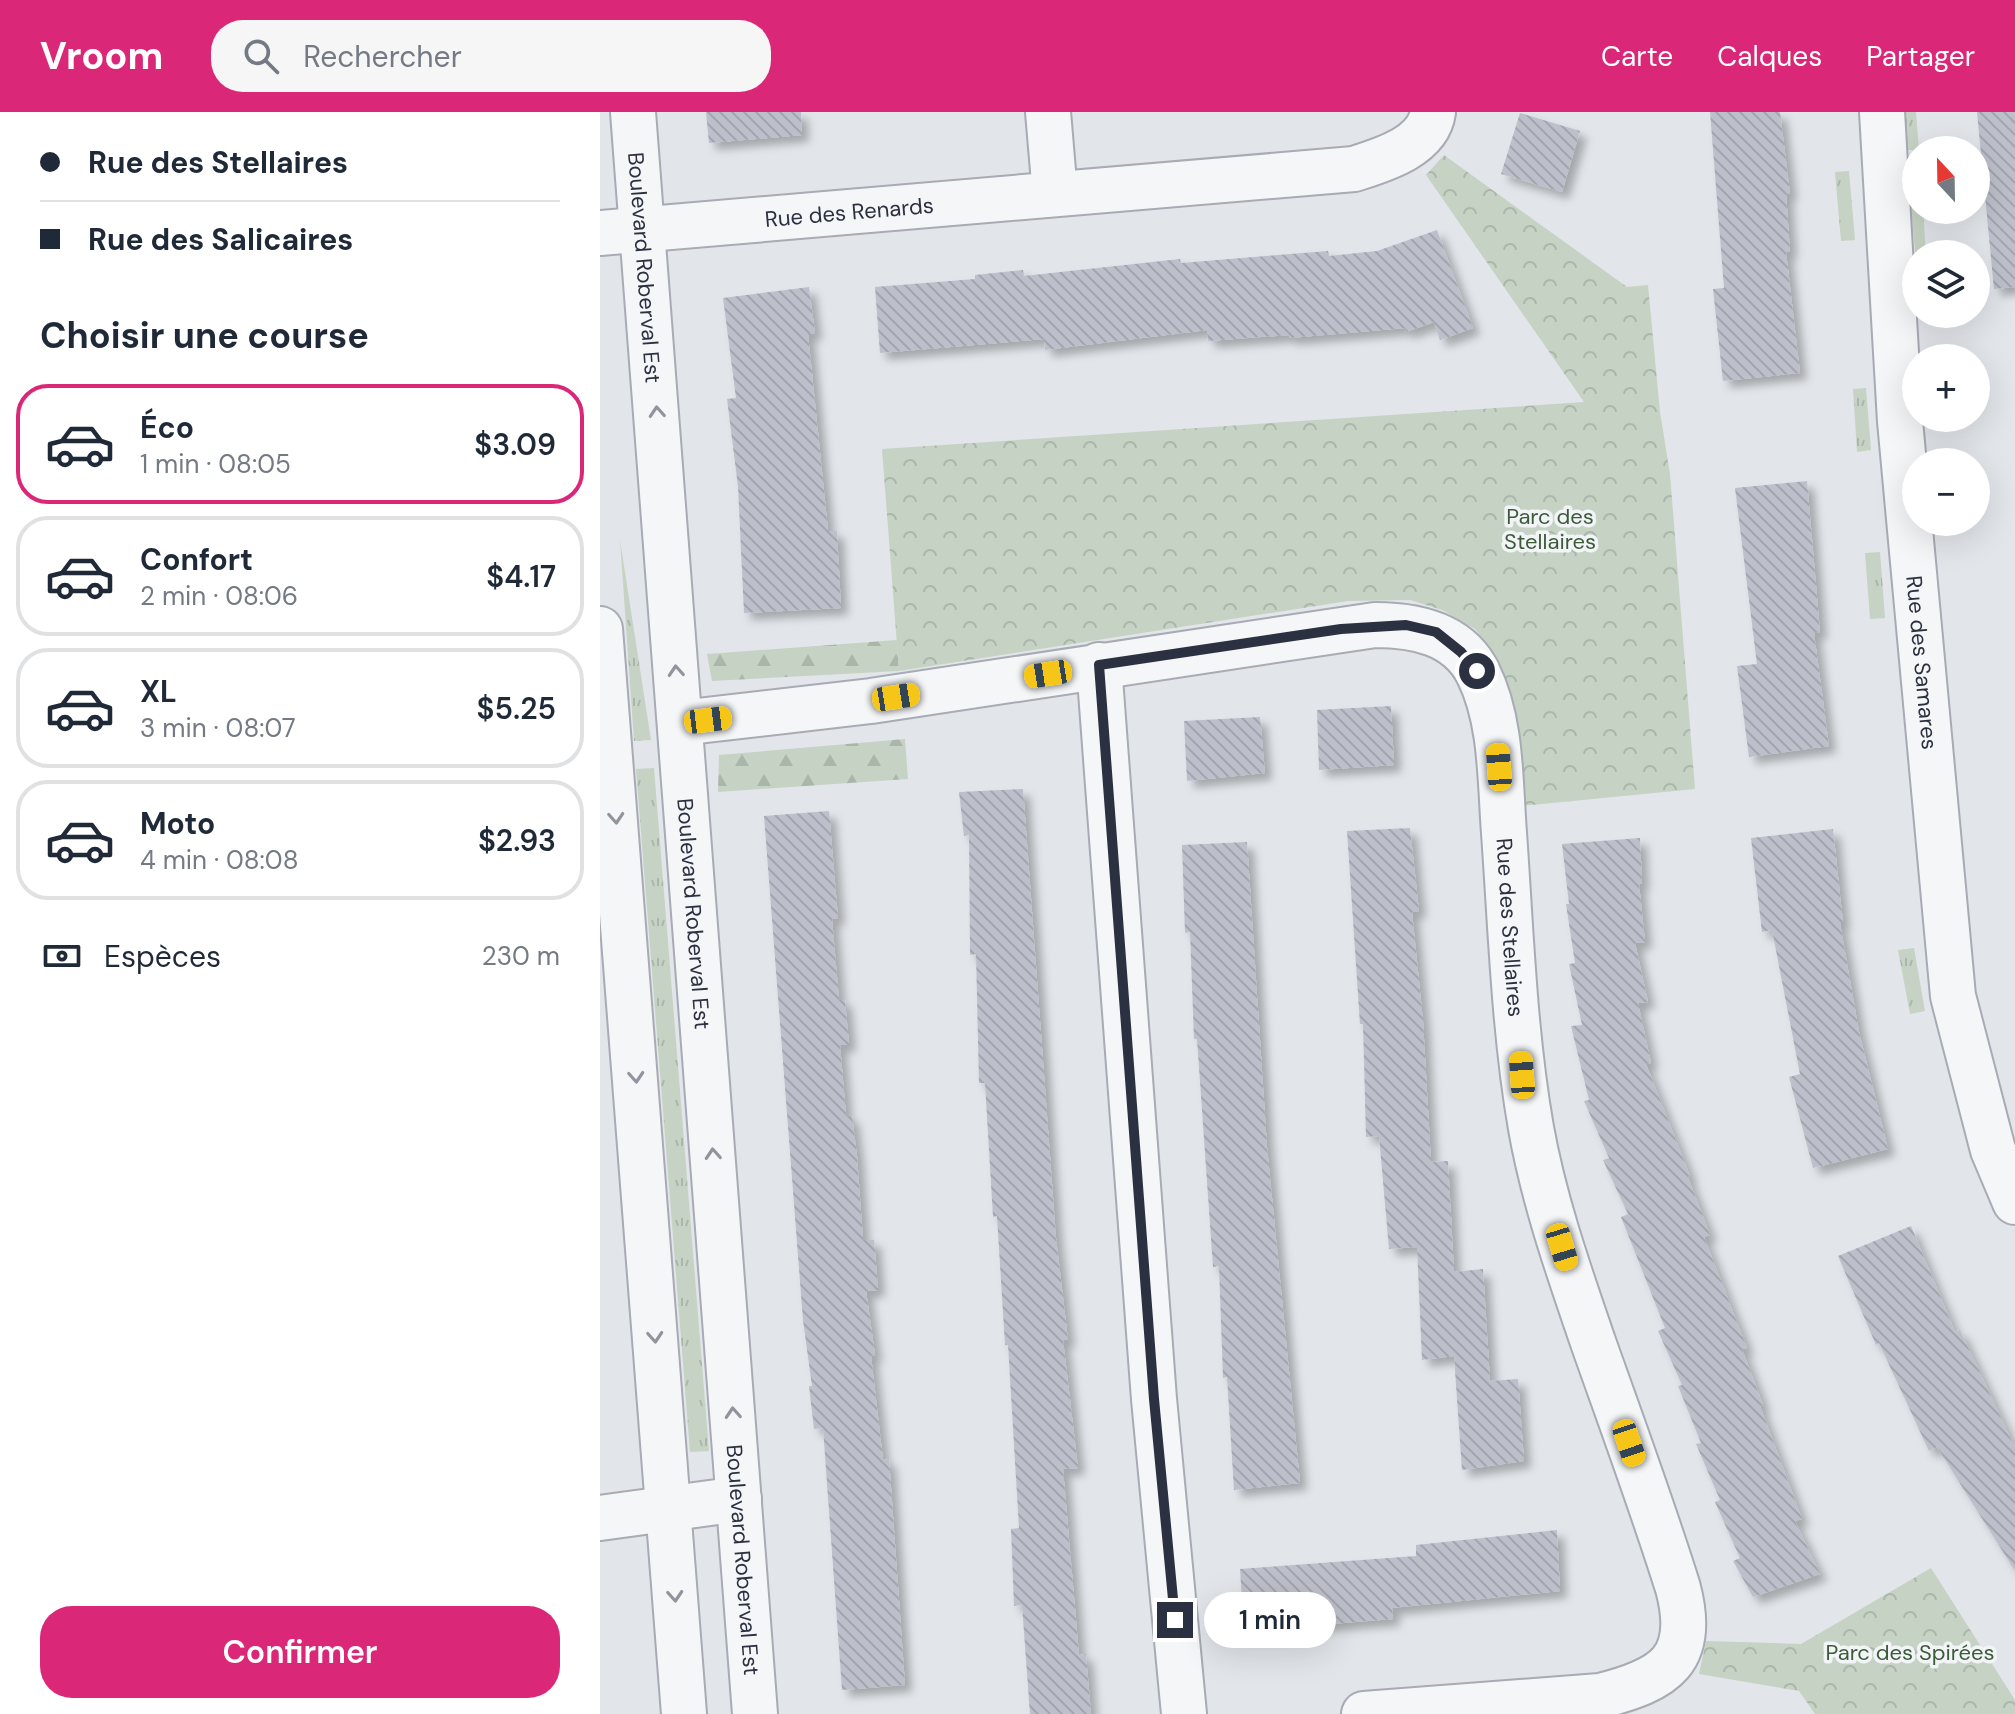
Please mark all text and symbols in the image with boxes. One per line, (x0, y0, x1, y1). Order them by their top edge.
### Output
search box (211, 20, 771, 92)
text: Vroom (40, 31, 163, 81)
icon: search (239, 34, 283, 78)
text: Rechercher (303, 37, 462, 76)
text: Carte (1601, 38, 1673, 75)
text: Calques (1717, 38, 1822, 75)
text: Partager (1866, 38, 1975, 75)
north arrow (1902, 136, 1990, 224)
map controls (1902, 136, 1990, 536)
text: Rue des Stellaires (88, 143, 348, 182)
street label: Boulevard Roberval Est (622, 151, 668, 384)
street label: Rue des Renards (764, 190, 935, 233)
text: Rue des Salicaires (88, 220, 353, 259)
button: layers (1902, 240, 1990, 328)
text: Choisir une course (40, 312, 369, 359)
button: + (1902, 344, 1990, 432)
one-way arrow (648, 405, 665, 418)
icon: car (44, 408, 116, 480)
text: Éco (140, 408, 194, 447)
text: $3.09 (474, 425, 556, 464)
text: 1 min · 08:05 (140, 447, 291, 481)
button: − (1902, 448, 1990, 536)
park label: Parc des Stellaires (1504, 502, 1596, 556)
icon: car (44, 540, 116, 612)
text: Confort (140, 540, 253, 579)
text: $4.17 (486, 557, 556, 596)
street label: Rue des Samares (1900, 574, 1945, 751)
text: 2 min · 08:06 (140, 579, 298, 613)
route start (1459, 653, 1495, 689)
car (1022, 658, 1074, 690)
one-way arrow (668, 664, 685, 677)
icon: car (44, 672, 116, 744)
text: XL (140, 672, 177, 711)
car (870, 681, 922, 713)
text: $5.25 (477, 689, 556, 728)
car (683, 705, 733, 735)
text: 3 min · 08:07 (140, 711, 296, 745)
car (1485, 742, 1513, 792)
street label: Boulevard Roberval Est (671, 797, 717, 1030)
icon: car (44, 804, 116, 876)
text: Moto (140, 804, 215, 843)
one-way arrow (607, 812, 624, 825)
text: $2.93 (478, 821, 556, 860)
street label: Rue des Stellaires (1490, 837, 1531, 1018)
text: 4 min · 08:08 (140, 843, 298, 877)
icon: cash (40, 934, 84, 978)
text: Espèces (104, 937, 221, 976)
text: 230 m (482, 939, 560, 973)
car (1508, 1050, 1536, 1100)
one-way arrow (627, 1071, 644, 1084)
one-way arrow (705, 1147, 722, 1160)
car (1544, 1221, 1580, 1273)
one-way arrow (646, 1331, 663, 1344)
one-way arrow (724, 1406, 741, 1419)
car (1610, 1416, 1648, 1470)
street label: Boulevard Roberval Est (720, 1443, 767, 1676)
one-way arrow (666, 1590, 683, 1603)
callout: 1 min (1203, 1592, 1335, 1648)
route end (1157, 1602, 1193, 1638)
text: 1 min (1239, 1603, 1301, 1637)
button: Confirmer (40, 1606, 560, 1698)
park label: Parc des Spirées (1825, 1638, 1995, 1667)

